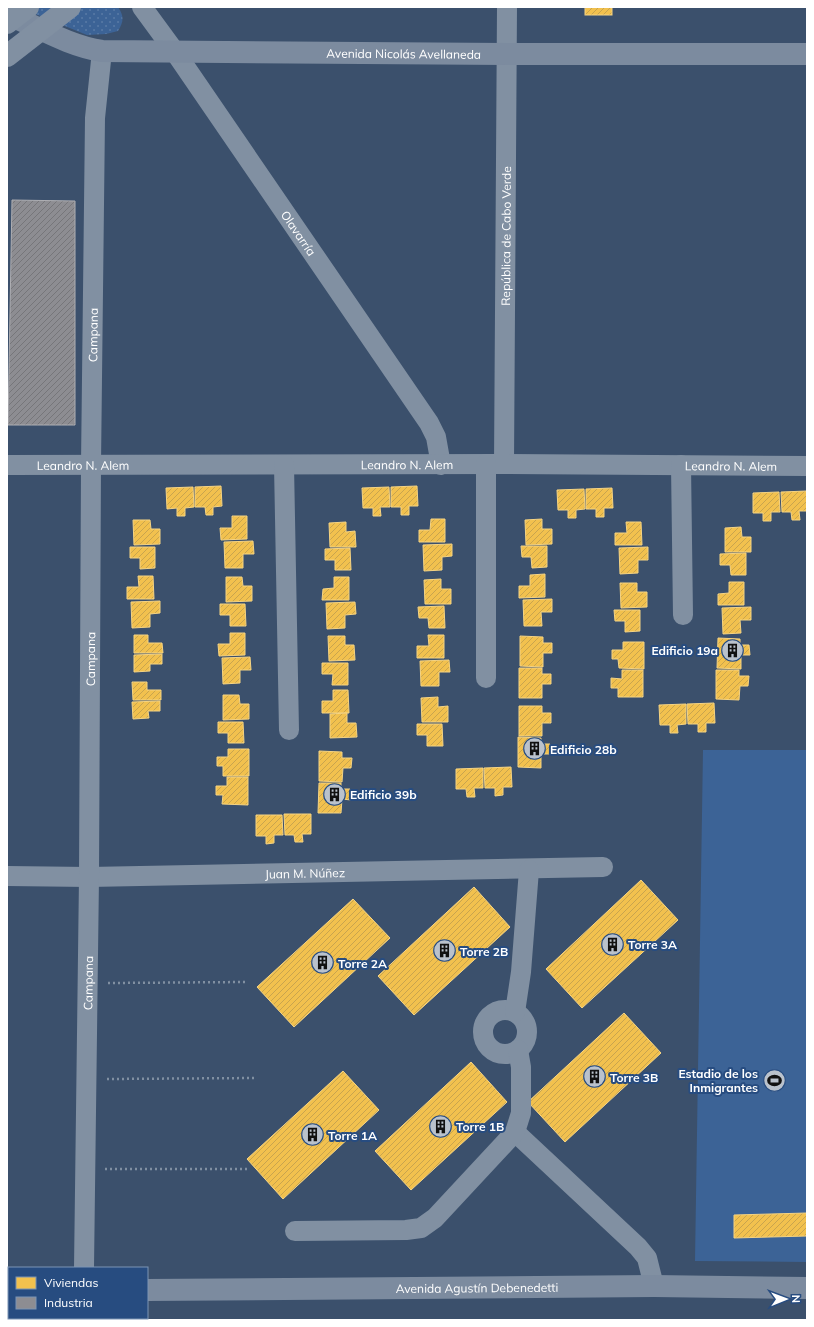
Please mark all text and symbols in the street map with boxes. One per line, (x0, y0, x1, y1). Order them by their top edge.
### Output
street label: Avenida Nicolás Avellaneda (326, 45, 481, 61)
street label: República de Cabo Verde (498, 166, 513, 306)
street label: Olavarría (278, 207, 320, 258)
street label: Campana (85, 308, 100, 362)
street label: Leandro N. Alem (37, 457, 129, 472)
street label: Leandro N. Alem (361, 457, 453, 472)
street label: Leandro N. Alem (685, 458, 777, 473)
street label: Campana (82, 632, 98, 686)
building icon: Edificio 19a (720, 637, 746, 663)
place label: Edificio 19a (651, 643, 718, 658)
building icon: Edificio 28b (521, 736, 547, 762)
place label: Edificio 28b (550, 742, 617, 757)
building icon: Edificio 39b (321, 781, 347, 807)
place label: Edificio 39b (350, 787, 417, 802)
street label: Juan M. Núñez (265, 865, 345, 881)
building icon: Torre 3A (599, 931, 625, 957)
place label: Torre 3A (628, 937, 677, 952)
building icon: Torre 2B (431, 938, 457, 964)
place label: Torre 2B (460, 944, 508, 959)
building icon: Torre 2A (310, 950, 336, 976)
street label: Campana (80, 956, 95, 1010)
place label: Torre 2A (338, 956, 387, 971)
building icon: Torre 3B (581, 1064, 607, 1090)
place label: Estadio de los Inmigrantes (678, 1066, 758, 1095)
sports icon: Estadio de los Inmigrantes (761, 1067, 787, 1093)
place label: Torre 3B (610, 1070, 658, 1085)
building icon: Torre 1B (428, 1113, 454, 1139)
place label: Torre 1B (456, 1119, 504, 1134)
building icon: Torre 1A (300, 1122, 326, 1148)
place label: Torre 1A (328, 1128, 377, 1143)
legend (8, 1267, 148, 1319)
text: Viviendas (44, 1275, 98, 1290)
street label: Avenida Agustín Debenedetti (396, 1279, 558, 1296)
north arrow (766, 1279, 806, 1319)
text: Industria (44, 1295, 93, 1310)
text: N (789, 1295, 803, 1303)

